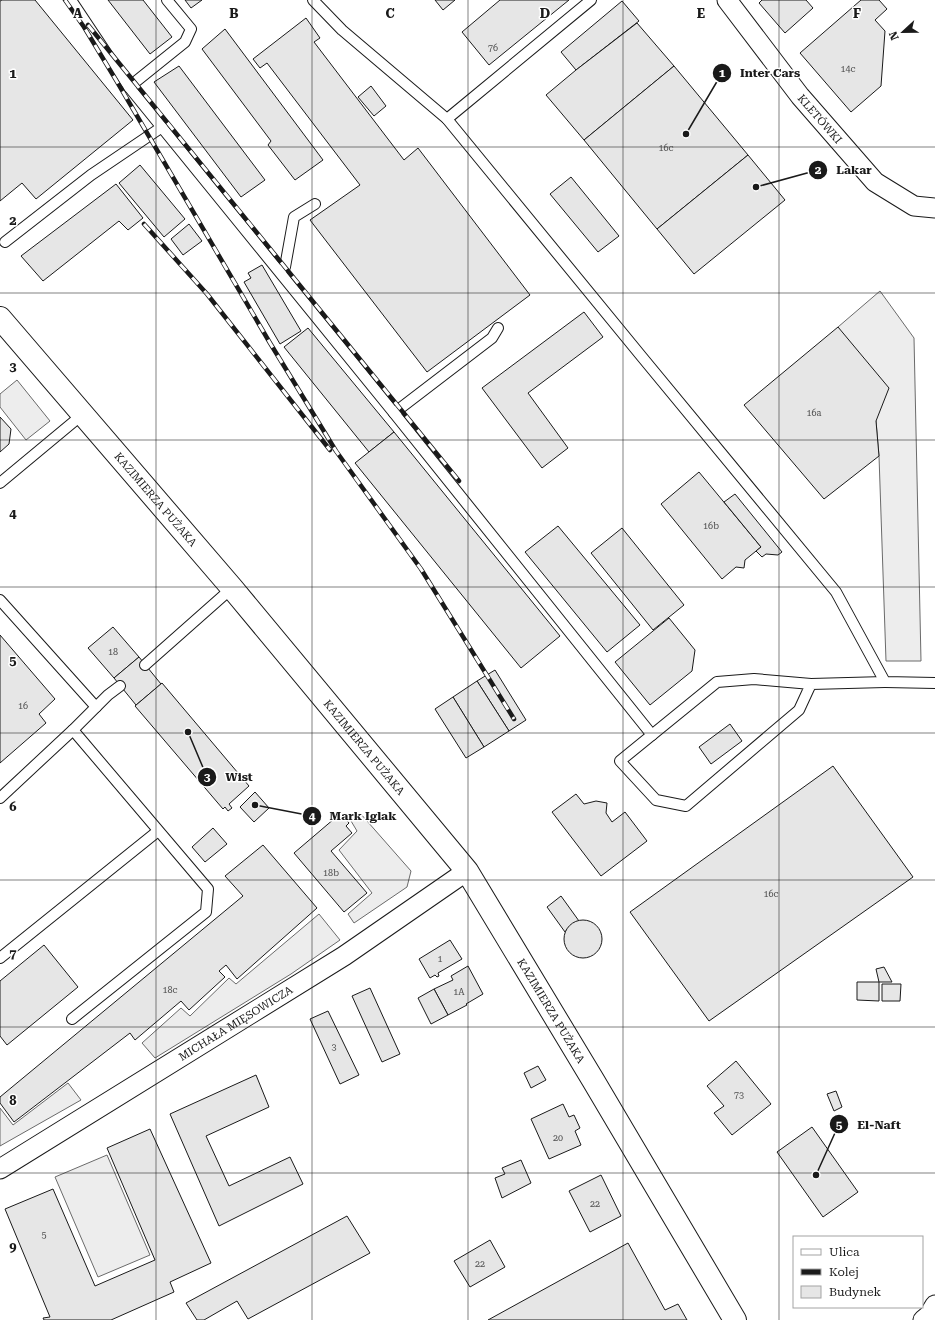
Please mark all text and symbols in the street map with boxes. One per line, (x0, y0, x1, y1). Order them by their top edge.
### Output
text: A (73, 6, 83, 21)
text: B (229, 6, 239, 21)
text: C (385, 6, 395, 21)
text: D (540, 6, 550, 21)
text: E (697, 6, 705, 21)
text: F (853, 6, 861, 21)
north arrow (883, 12, 923, 52)
text: N (886, 29, 902, 42)
house number: 76 (488, 43, 498, 53)
callout: Inter Cars (712, 61, 808, 85)
house number: 14c (840, 64, 856, 74)
text: 1 (9, 66, 17, 81)
text: 1 (719, 66, 726, 80)
text: Inter Cars (740, 66, 800, 80)
street label: KLETÓWKI (795, 92, 845, 146)
house number: 16c (658, 143, 674, 153)
callout: Lakar (808, 158, 879, 182)
text: 2 (815, 163, 822, 177)
text: Lakar (836, 163, 872, 177)
text: 2 (9, 213, 17, 228)
text: 3 (9, 359, 17, 374)
house number: 16a (807, 408, 822, 418)
street label: KAZIMIERZA PUŻAKA (112, 450, 200, 549)
text: 4 (9, 506, 17, 521)
house number: 16b (703, 521, 719, 531)
house number: 18 (108, 647, 118, 657)
text: 5 (9, 653, 17, 668)
street label: KAZIMIERZA PUŻAKA (321, 697, 408, 798)
house number: 16 (18, 701, 28, 711)
callout: Wist (197, 765, 260, 789)
text: 3 (204, 770, 211, 784)
text: Wist (225, 770, 253, 784)
text: 6 (9, 799, 17, 814)
callout: Mark Iglak (302, 804, 405, 828)
text: 4 (309, 809, 316, 823)
text: Mark Iglak (330, 809, 397, 823)
house number: 18b (323, 868, 339, 878)
house number: 16c (763, 889, 779, 899)
text: 7 (9, 946, 17, 961)
house number: 1 (437, 954, 443, 964)
street label: KAZIMIERZA PUŻAKA (515, 956, 588, 1066)
street label: MICHAŁA MIĘSOWICZA (176, 983, 295, 1063)
house number: 18c (162, 985, 178, 995)
house number: 1A (453, 987, 465, 997)
house number: 3 (331, 1042, 337, 1052)
house number: 73 (734, 1090, 744, 1100)
text: 8 (9, 1093, 17, 1108)
callout: El-Naft (829, 1112, 908, 1136)
text: 5 (836, 1118, 843, 1132)
text: El-Naft (857, 1118, 901, 1132)
house number: 20 (553, 1133, 563, 1143)
house number: 22 (590, 1199, 600, 1209)
house number: 5 (41, 1230, 47, 1240)
legend (793, 1236, 923, 1308)
text: 9 (9, 1239, 17, 1254)
text: Ulica (829, 1245, 860, 1259)
house number: 22 (475, 1259, 485, 1269)
text: Kolej (829, 1265, 859, 1279)
text: Budynek (829, 1285, 881, 1299)

